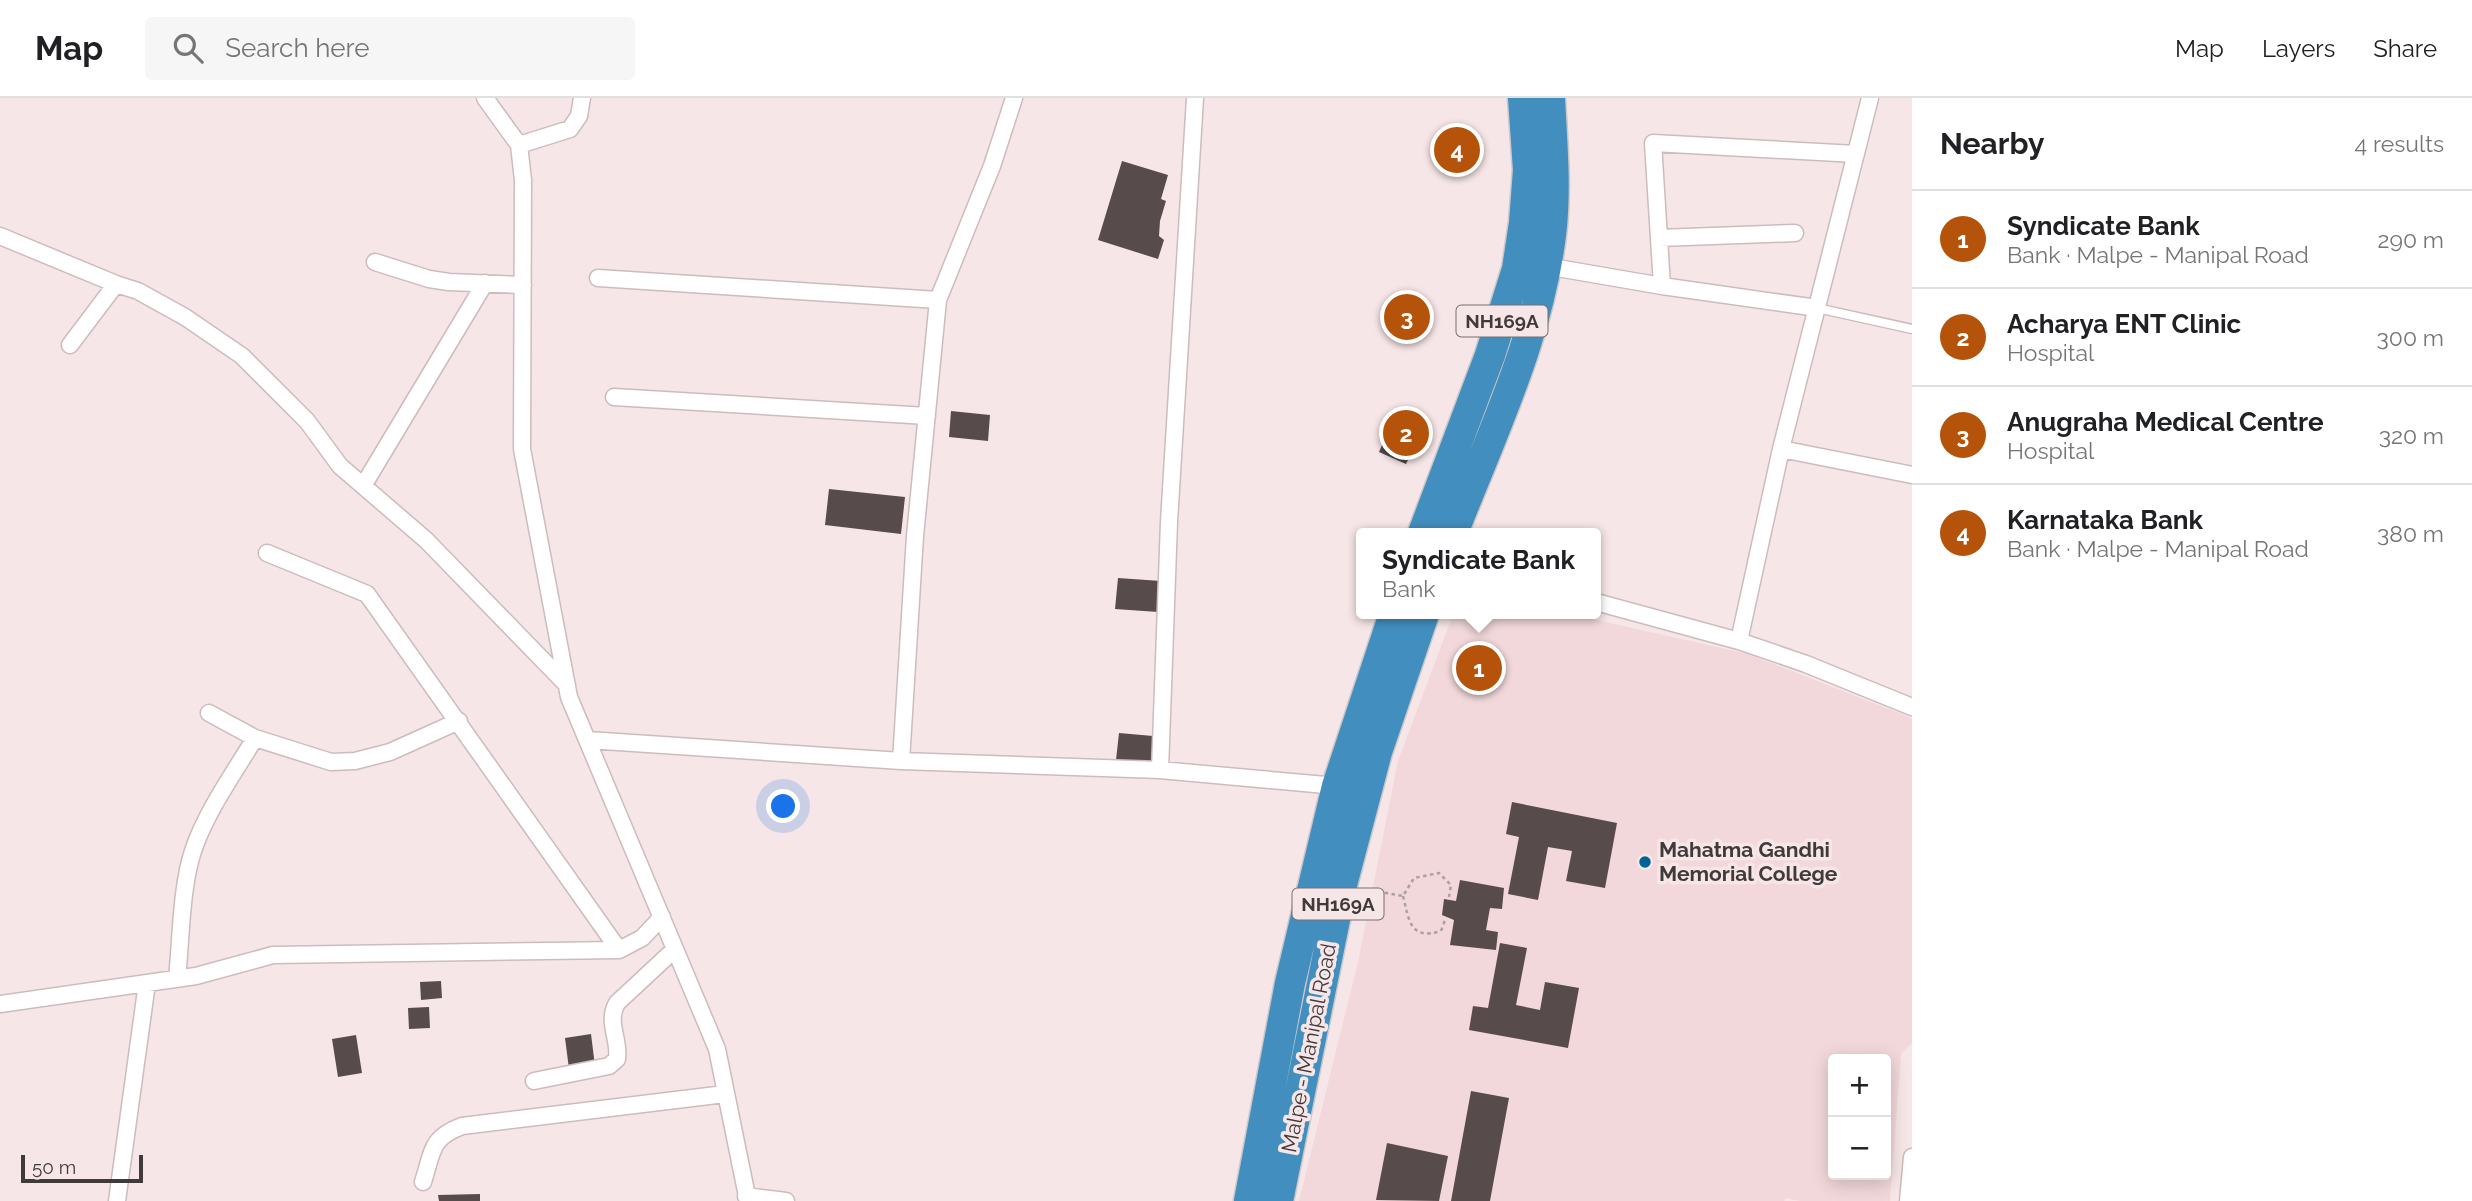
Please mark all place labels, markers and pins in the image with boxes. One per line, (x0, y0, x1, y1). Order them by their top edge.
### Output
pin: 4 (1434, 124, 1480, 176)
pin: 3 (1384, 291, 1430, 343)
pin: 2 (1383, 407, 1429, 459)
pin: 1 (1456, 642, 1502, 694)
place label: Mahatma Gandhi Memorial College (1659, 837, 1838, 886)
marker: Mahatma Gandhi Memorial College (1637, 854, 1653, 870)

